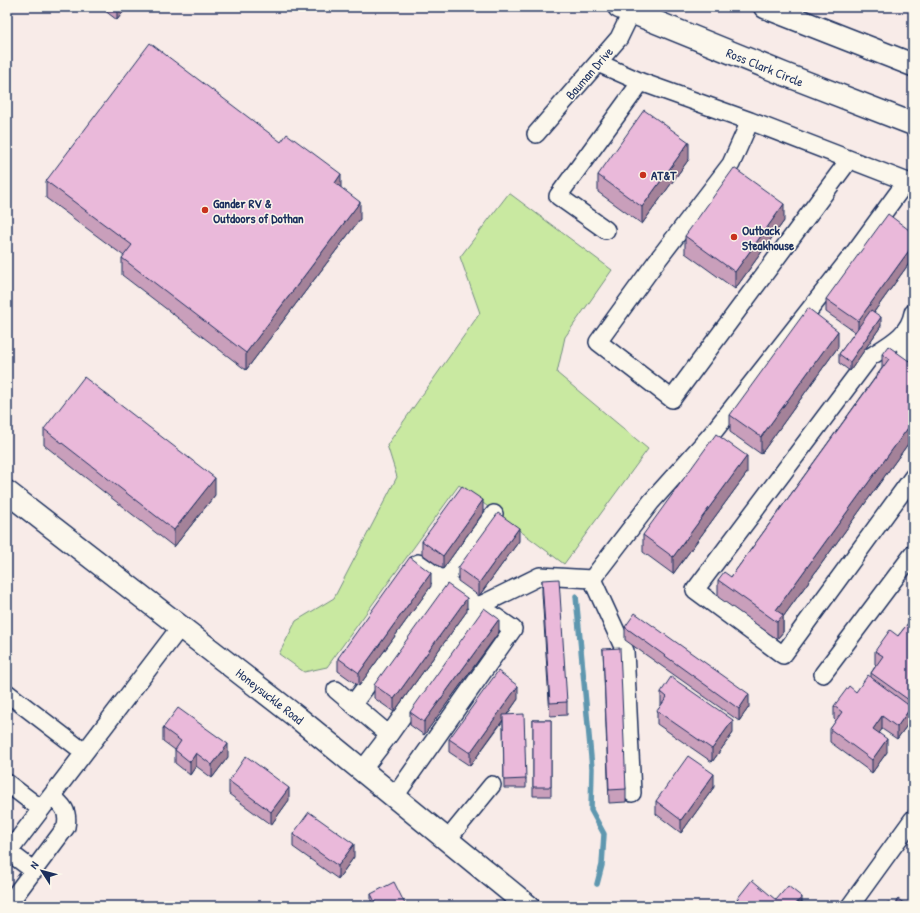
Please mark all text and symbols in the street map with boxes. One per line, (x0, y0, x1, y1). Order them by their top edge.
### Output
street label: Bauman Drive (561, 43, 617, 103)
street label: Ross Clark Circle (724, 43, 806, 91)
place label: AT&T (651, 166, 677, 184)
marker: AT&T (638, 170, 648, 180)
place label: Gander RV & Outdoors of Dothan (213, 194, 304, 227)
marker: Gander RV & Outdoors of Dothan (200, 205, 210, 215)
place label: Outback Steakhouse (742, 221, 795, 254)
marker: Outback Steakhouse (729, 232, 739, 242)
street label: Honeysuckle Road (232, 664, 308, 728)
north arrow (22, 851, 62, 891)
text: N (27, 859, 41, 872)

